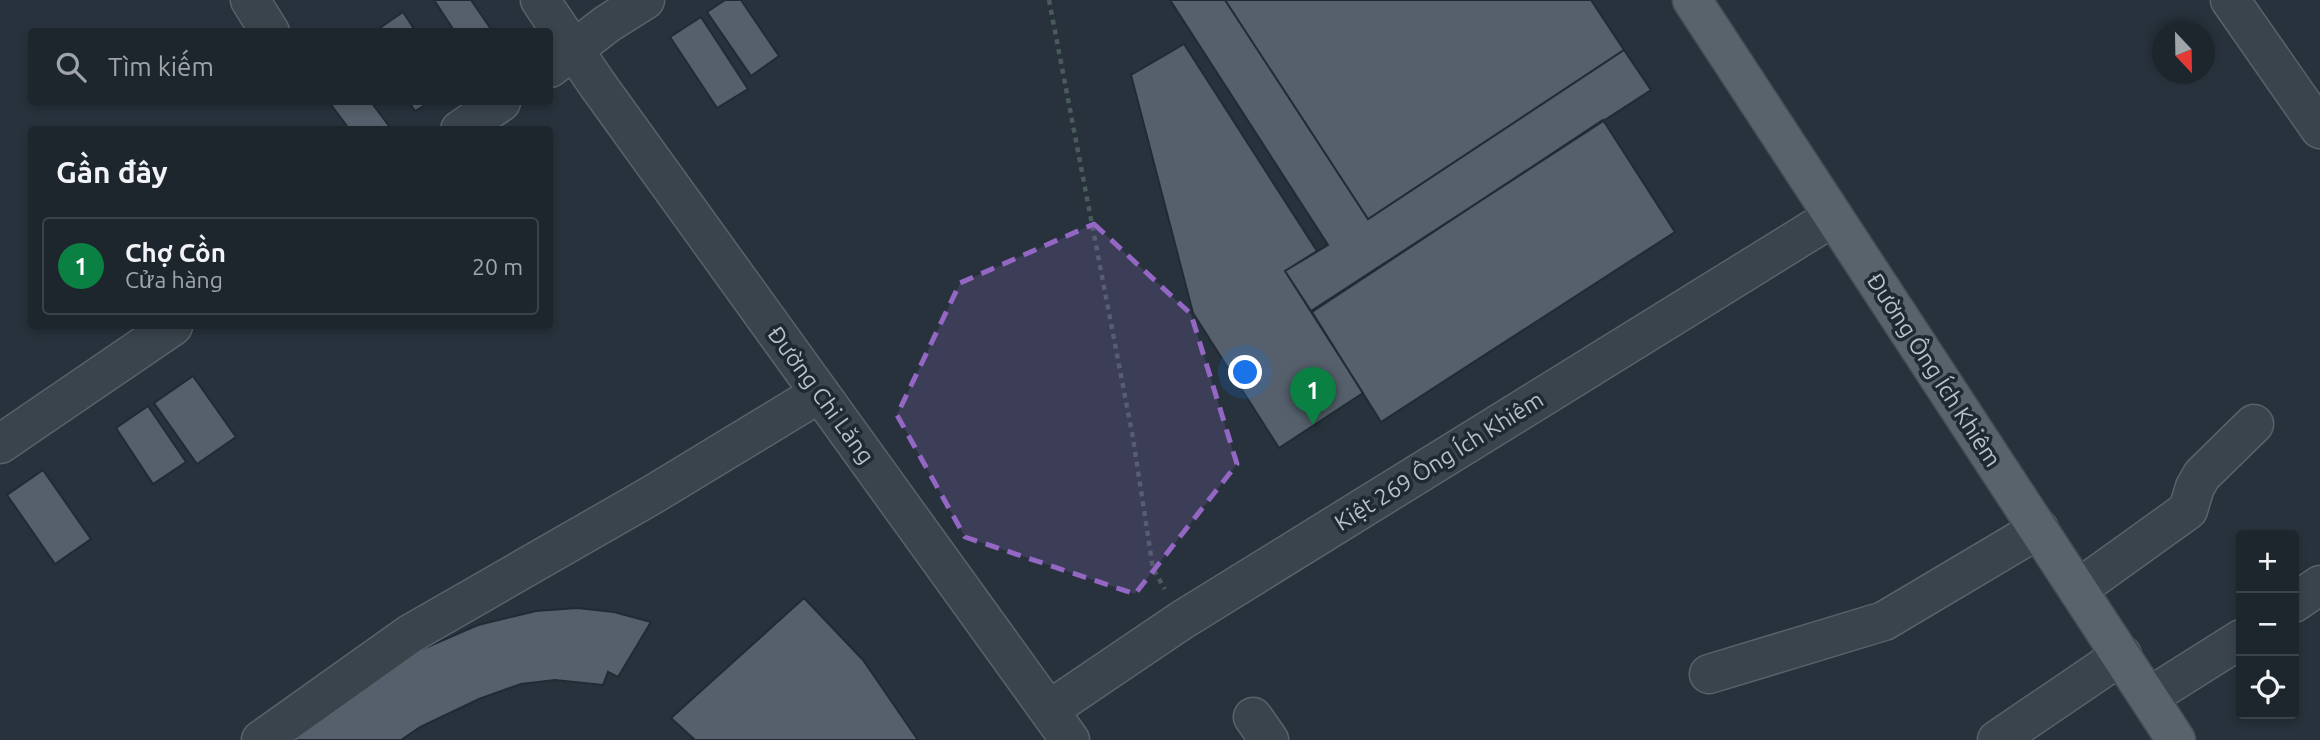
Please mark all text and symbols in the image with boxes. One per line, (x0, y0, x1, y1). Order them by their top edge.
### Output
north arrow (2152, 21, 2215, 84)
search box (28, 28, 553, 105)
icon: search (52, 48, 90, 86)
text: Tìm kiếm (108, 52, 214, 81)
text: Gần đây (56, 155, 168, 189)
text: Chợ Cồn (125, 238, 226, 267)
text: 1 (75, 254, 87, 279)
text: 20 m (472, 254, 523, 279)
text: Cửa hàng (125, 267, 223, 292)
street label: Đường Ông Ích Khiêm (1863, 268, 2007, 471)
street label: Đường Chi Lăng (763, 321, 880, 468)
your location (1228, 355, 1262, 389)
pin: 1 (1290, 367, 1336, 425)
street label: Kiệt 269 Ông Ích Khiêm (1329, 385, 1548, 535)
map controls (2236, 530, 2299, 719)
button: + (2236, 530, 2299, 593)
button: − (2236, 593, 2299, 656)
button: locate (2236, 656, 2299, 719)

